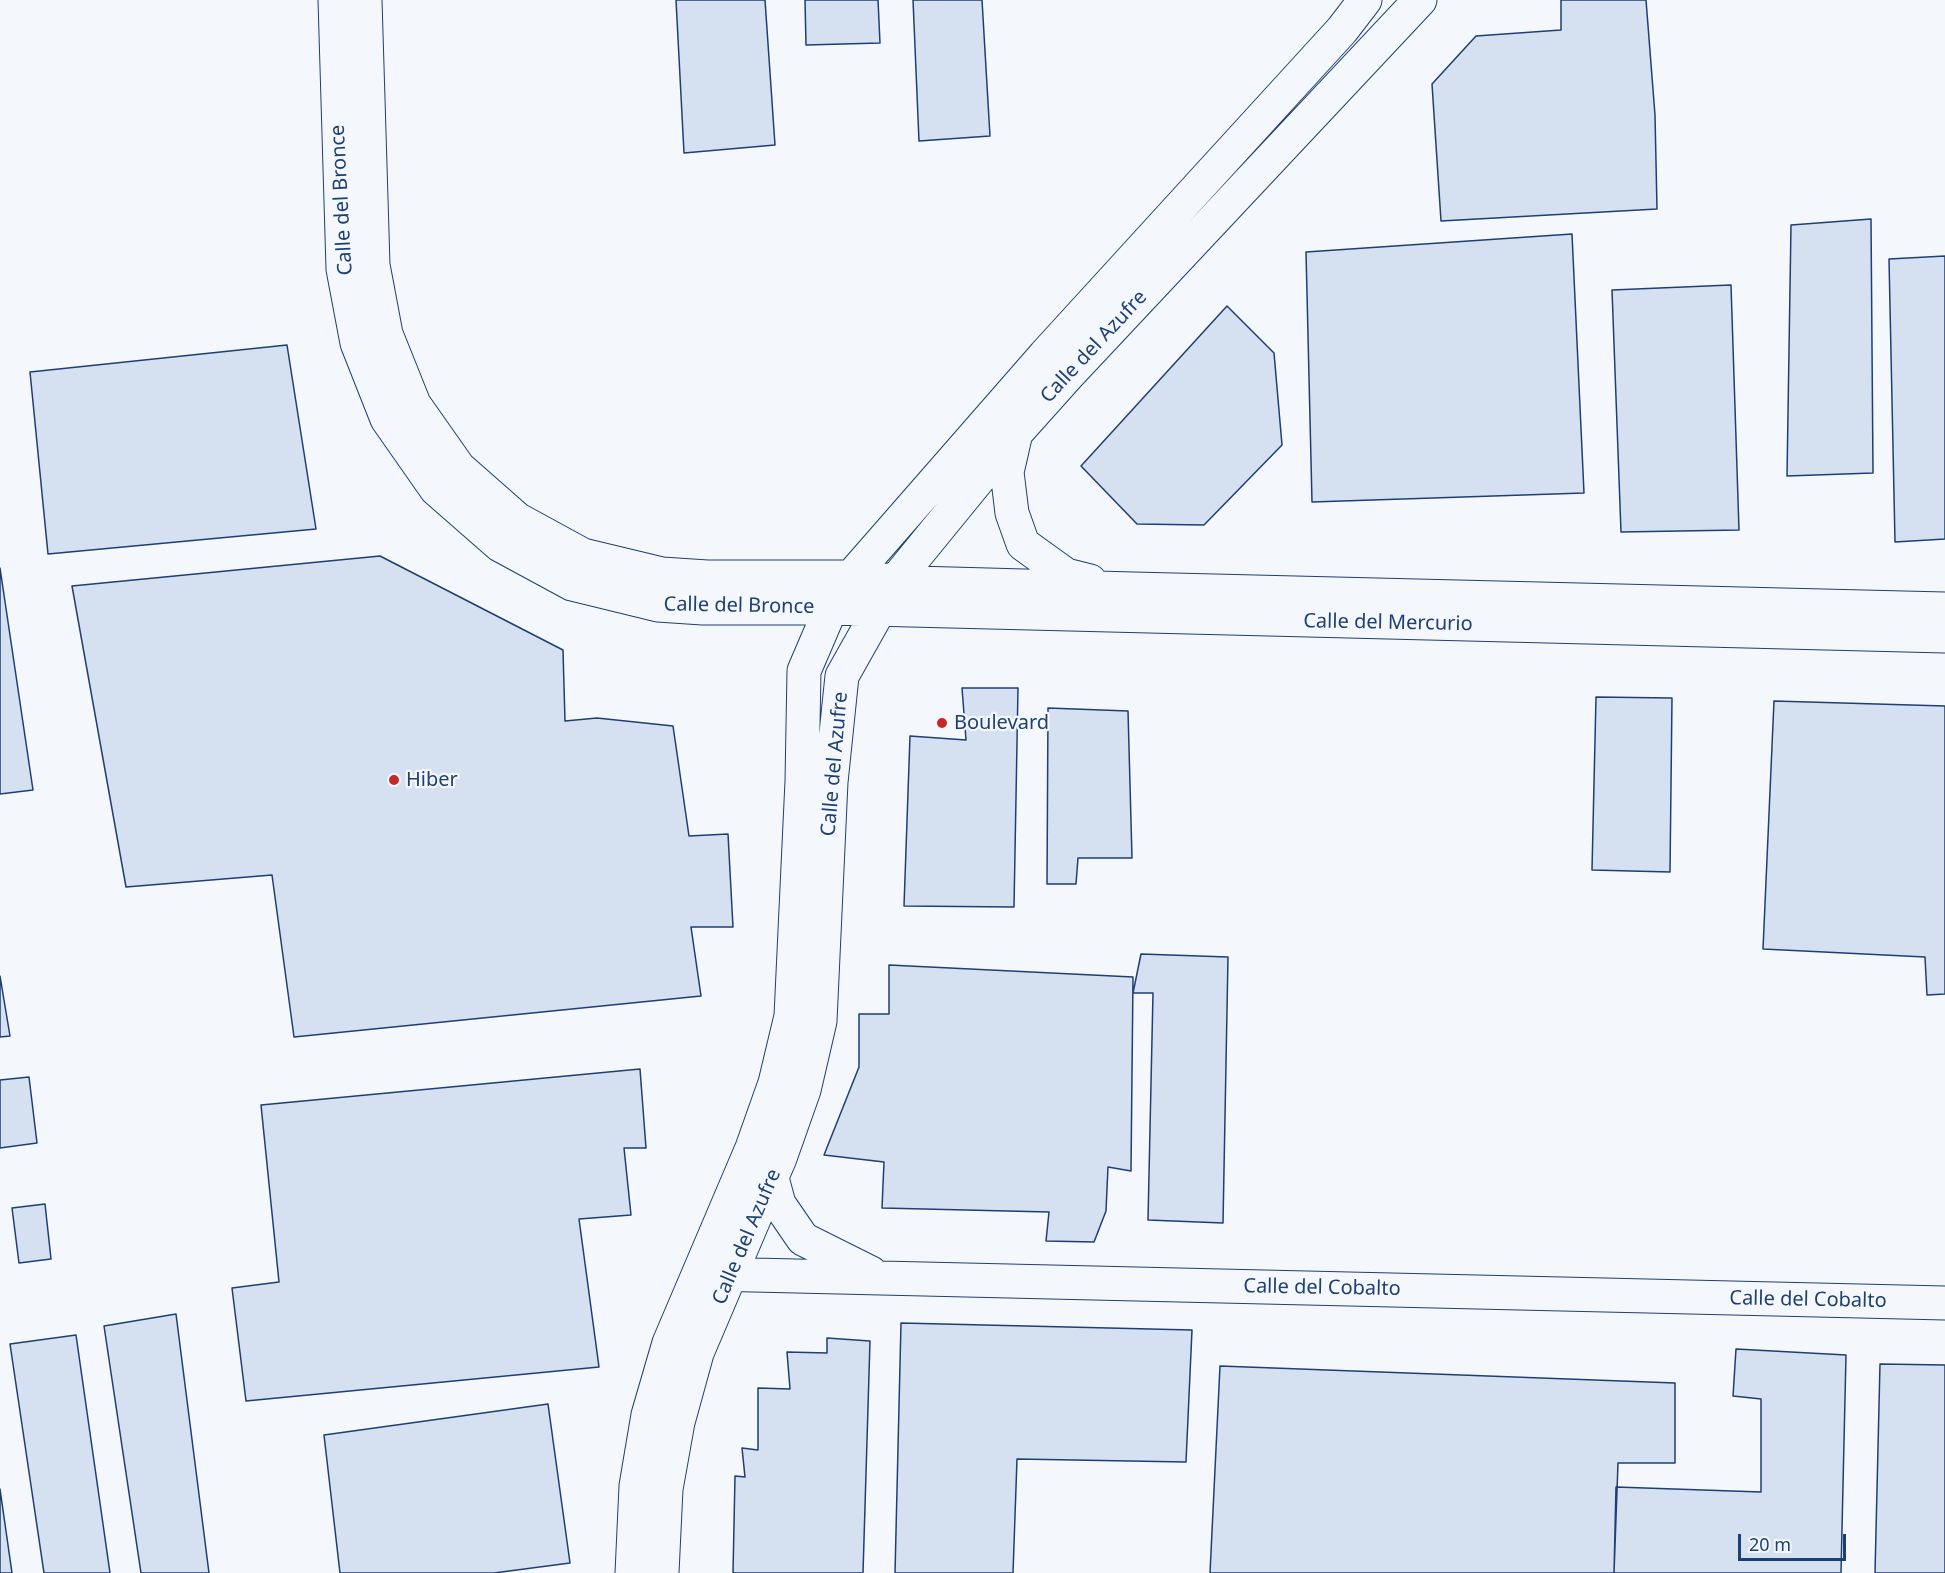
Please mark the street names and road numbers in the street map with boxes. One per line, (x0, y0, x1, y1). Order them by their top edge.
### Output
street label: Calle del Bronce (326, 124, 358, 276)
street label: Calle del Azufre (1036, 286, 1152, 408)
street label: Calle del Bronce (663, 593, 815, 619)
street label: Calle del Mercurio (1303, 610, 1473, 636)
street label: Calle del Azufre (817, 691, 853, 837)
street label: Calle del Azufre (708, 1166, 786, 1308)
street label: Calle del Cobalto (1243, 1275, 1401, 1301)
street label: Calle del Cobalto (1729, 1287, 1887, 1313)

